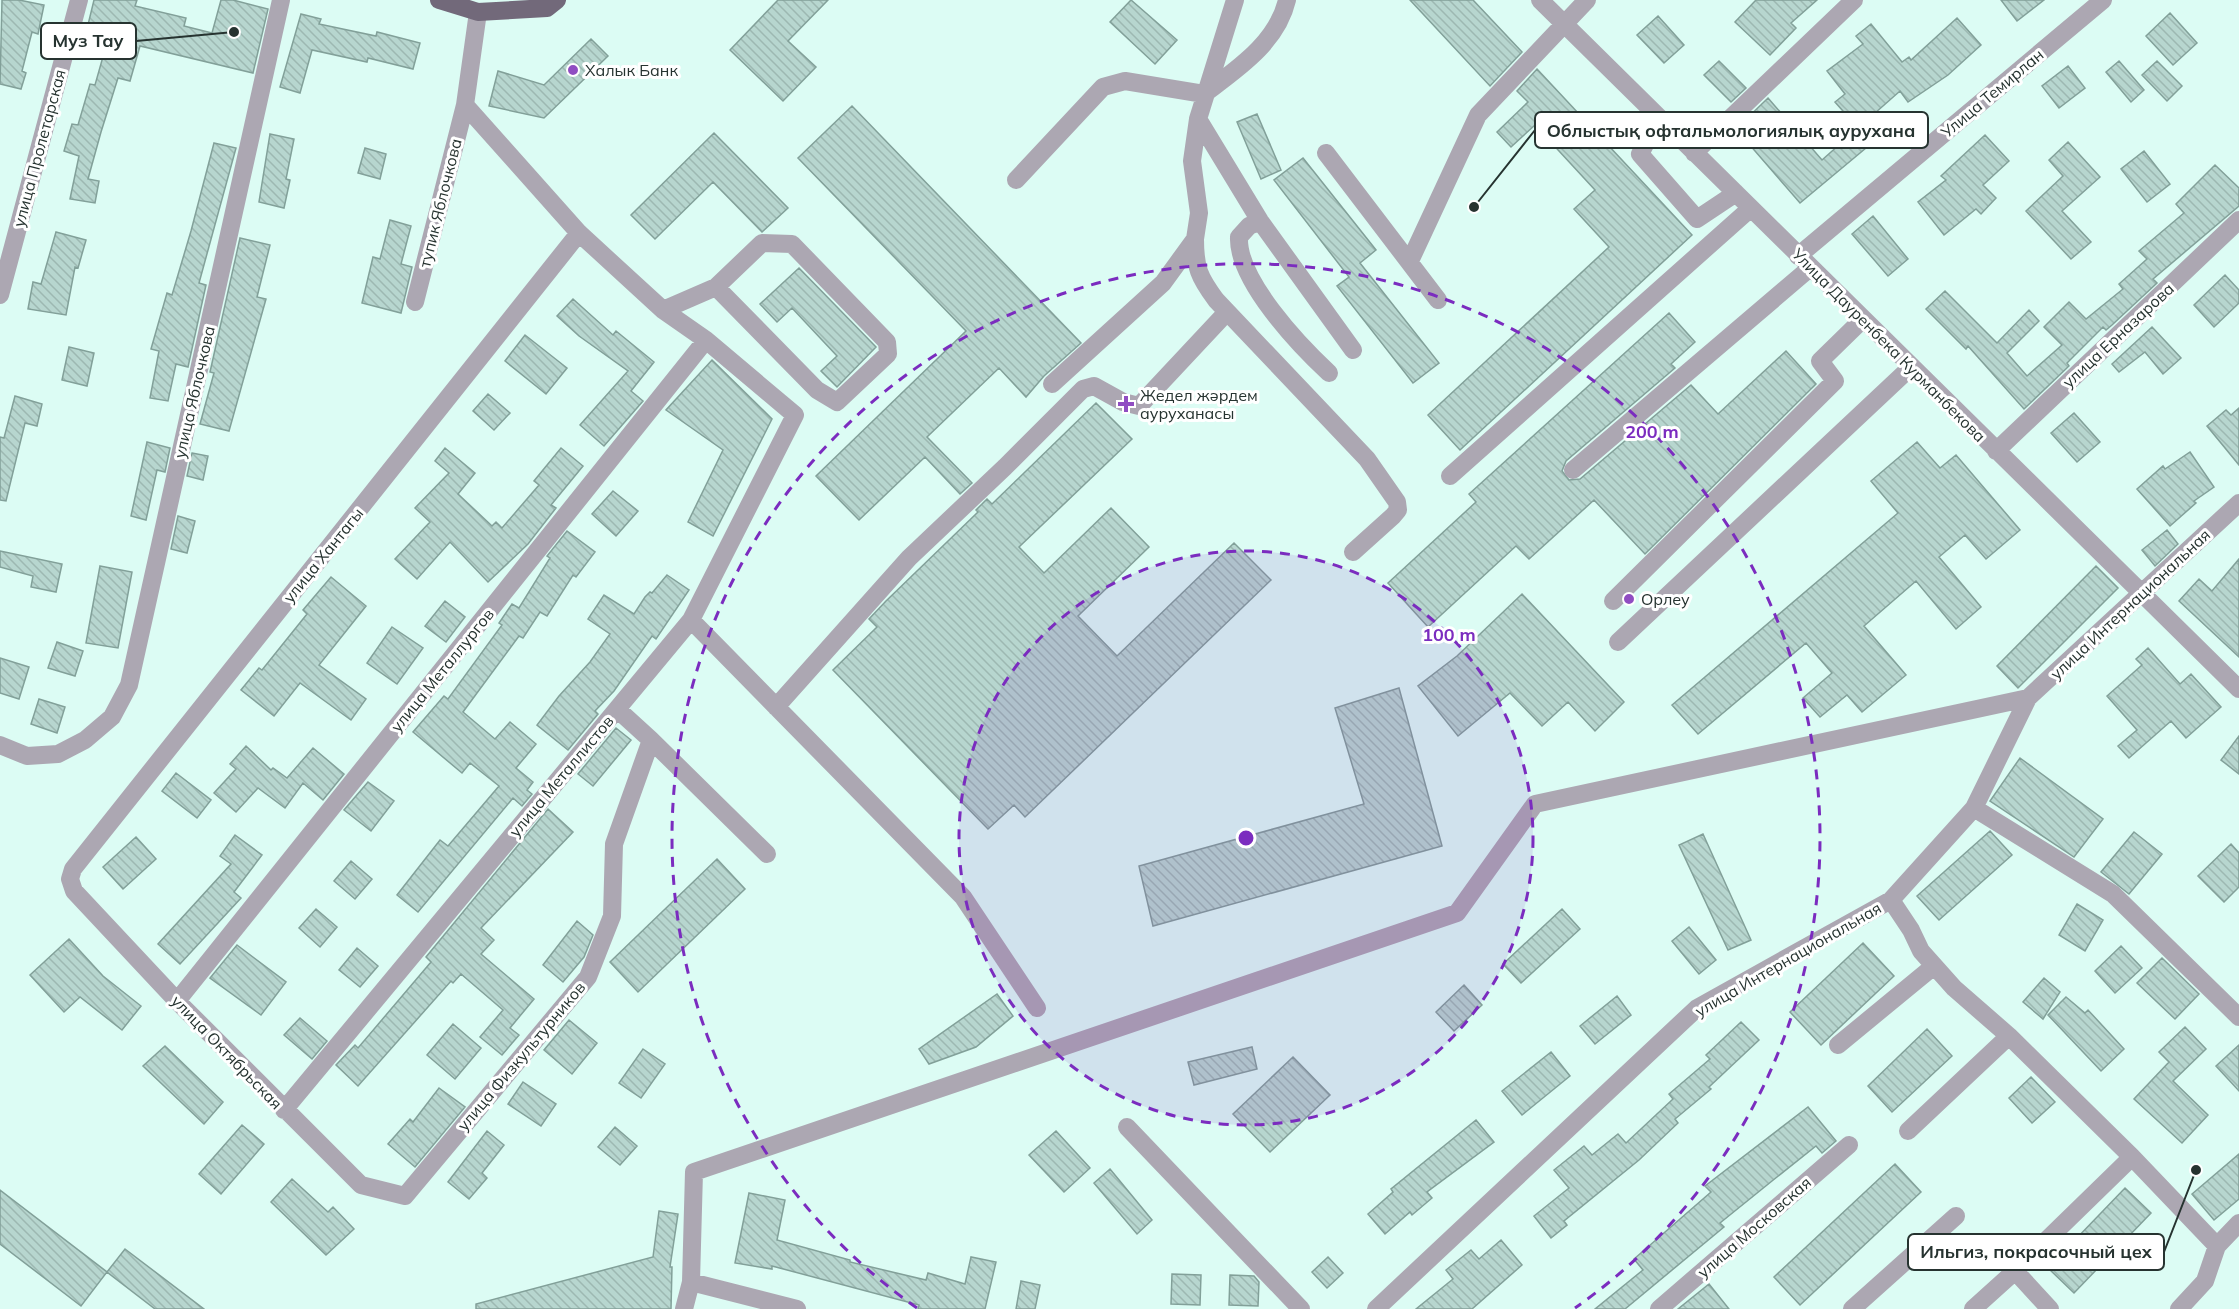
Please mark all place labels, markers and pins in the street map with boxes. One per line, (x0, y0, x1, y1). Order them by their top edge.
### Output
callout: Муз Тау (41, 23, 136, 59)
place label: Халык Банк (585, 60, 678, 80)
marker: Халык Банк (566, 63, 580, 77)
callout: Облыстық офтальмологиялық аурухана (1535, 112, 1928, 148)
place label: Жедел жәрдем ауруханасы (1140, 385, 1258, 423)
marker: Жедел жәрдем ауруханасы (1117, 395, 1135, 413)
place label: Орлеу (1641, 589, 1690, 609)
marker: Орлеу (1622, 592, 1636, 606)
centre of rings (1236, 828, 1256, 848)
callout: Ильгиз, покрасочный цех (1908, 1234, 2164, 1270)

